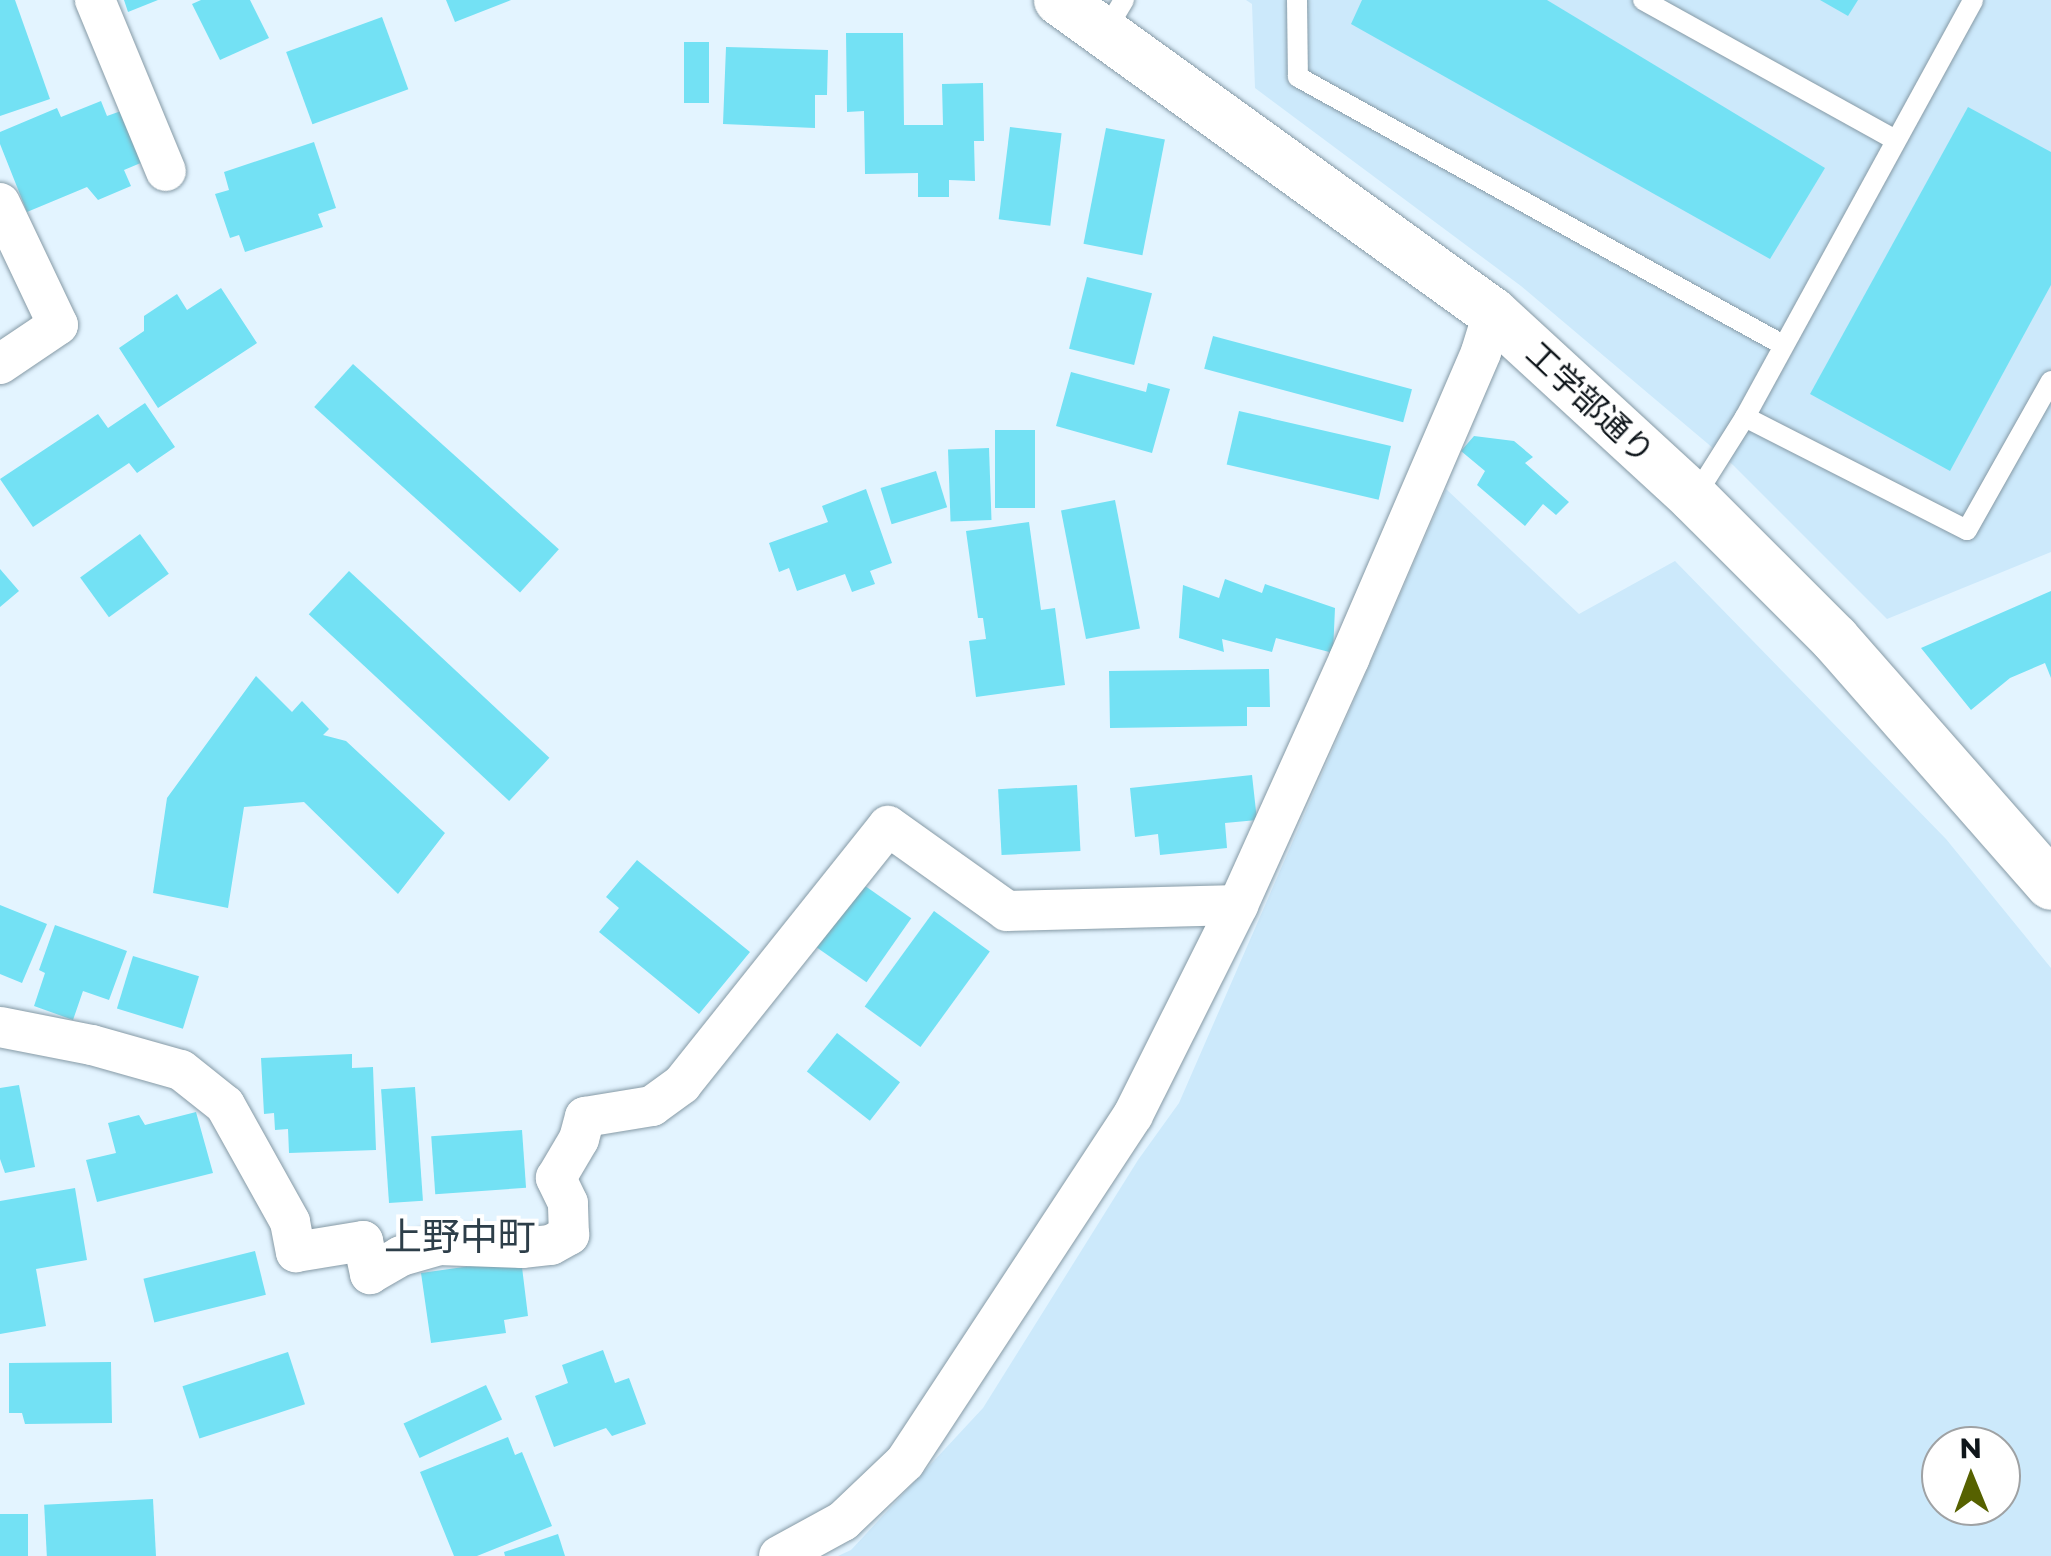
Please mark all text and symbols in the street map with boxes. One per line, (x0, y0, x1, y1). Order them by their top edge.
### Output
street label: 工学部通り (1518, 334, 1662, 472)
district label: 上野中町 (384, 1214, 536, 1260)
north arrow (1921, 1426, 2021, 1526)
text: N (1959, 1431, 1982, 1465)

